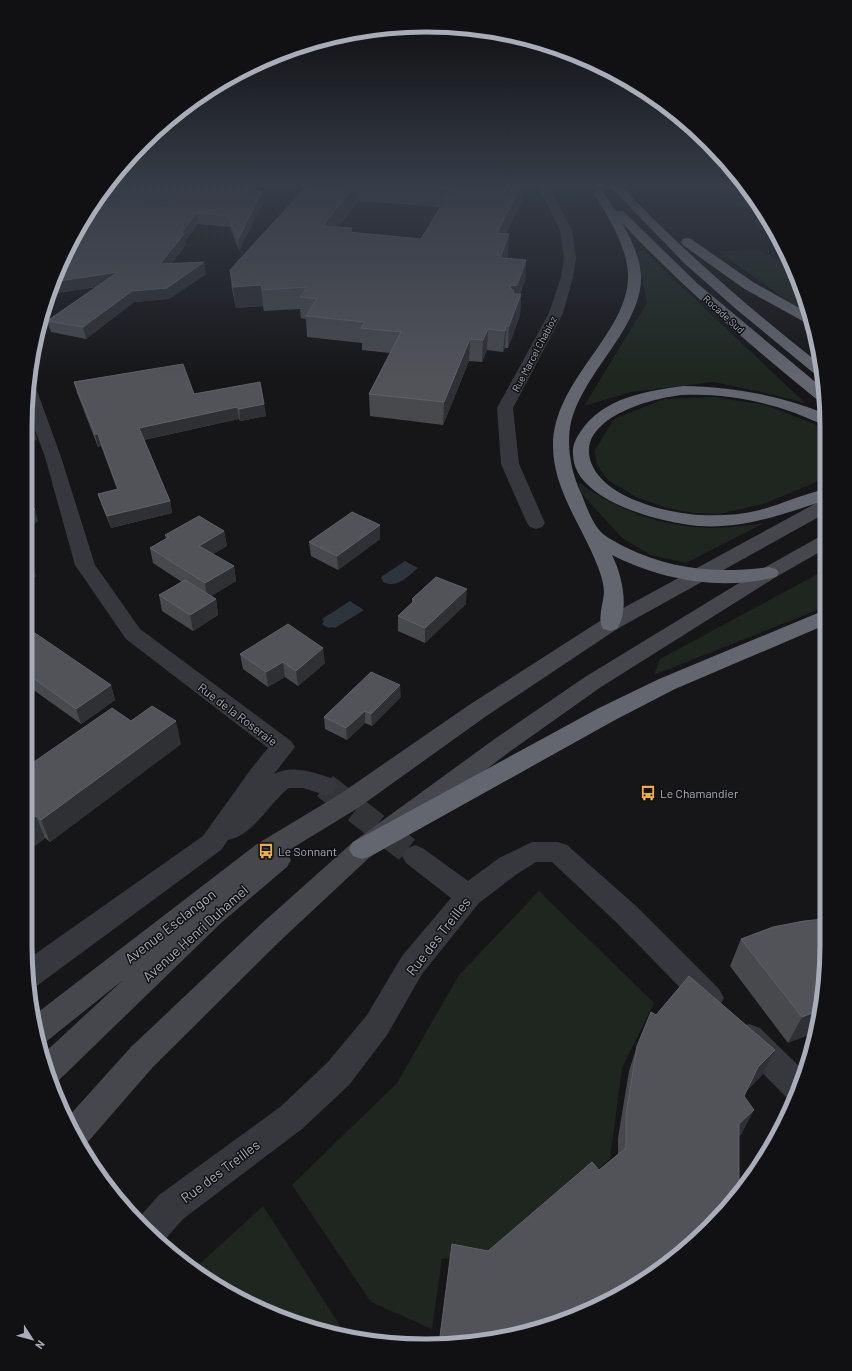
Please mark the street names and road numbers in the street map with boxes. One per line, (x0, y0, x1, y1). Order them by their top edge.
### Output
street label: Rocade Sud (701, 292, 747, 336)
street label: Rue Marcel Chabloz (509, 314, 559, 394)
street label: Rue de la Roseraie (196, 680, 280, 748)
street label: Avenue Henri Duhamel (139, 881, 251, 985)
street label: Avenue Esclangon (121, 885, 219, 967)
street label: Rue des Treilles (402, 893, 474, 979)
street label: Rue des Treilles (177, 1136, 263, 1206)

